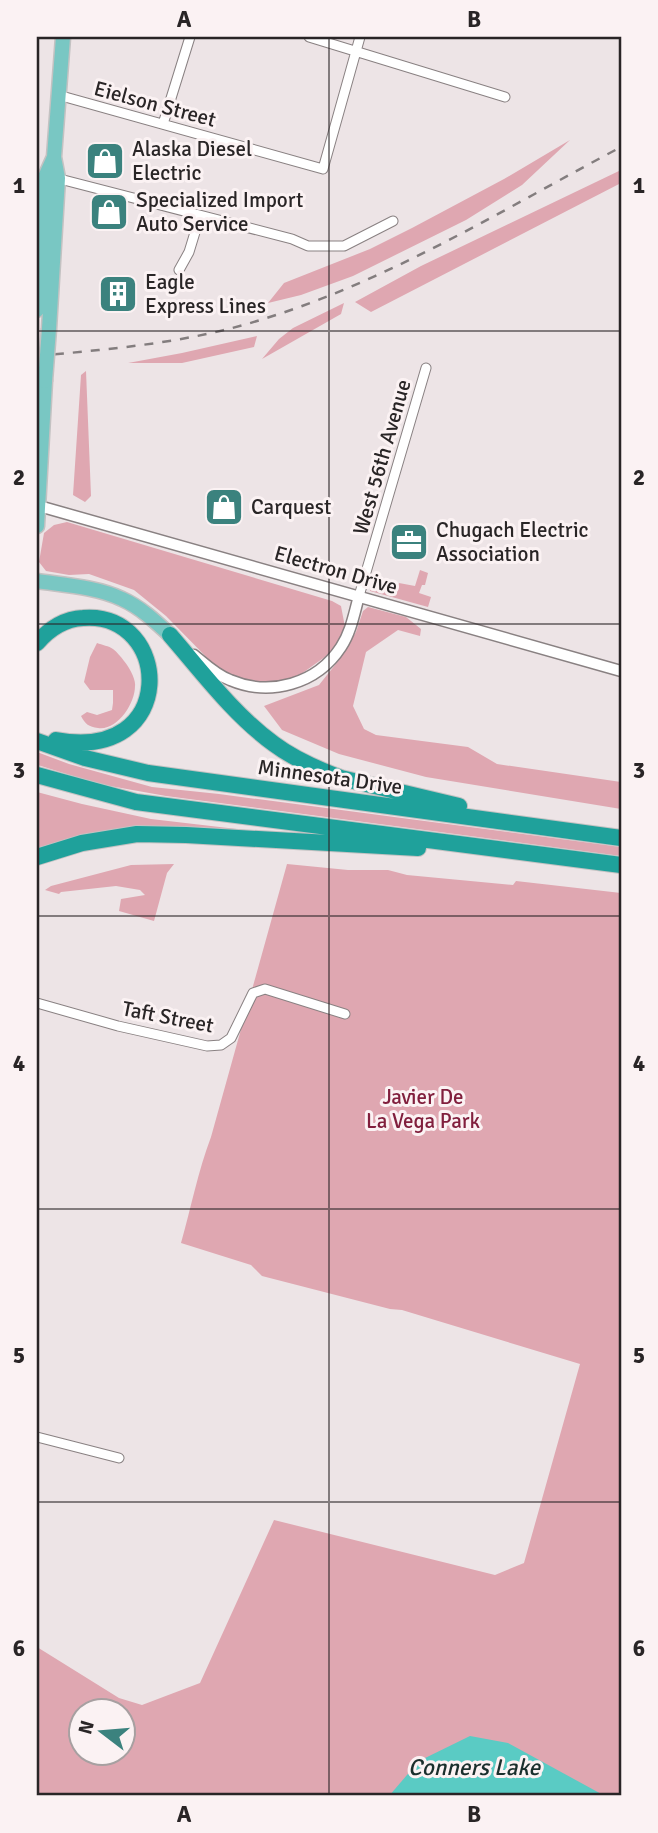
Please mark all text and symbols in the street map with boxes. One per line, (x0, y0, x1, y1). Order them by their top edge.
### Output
text: A (177, 5, 192, 34)
text: B (467, 5, 481, 34)
street label: Eielson Street (91, 75, 219, 133)
place label: Alaska Diesel Electric (132, 136, 252, 186)
shop icon: Alaska Diesel Electric (84, 140, 126, 182)
text: 1 (13, 171, 25, 200)
text: 1 (633, 171, 645, 200)
place label: Specialized Import Auto Service (136, 187, 303, 237)
shop icon: Specialized Import Auto Service (88, 191, 130, 233)
place label: Eagle Express Lines (145, 269, 266, 319)
building icon: Eagle Express Lines (97, 273, 139, 315)
street label: West 56th Avenue (347, 376, 417, 538)
text: 2 (13, 463, 25, 492)
text: 2 (633, 463, 645, 492)
shop icon: Carquest (203, 486, 245, 528)
place label: Carquest (251, 494, 331, 520)
place label: Chugach Electric Association (436, 517, 589, 567)
office icon: Chugach Electric Association (388, 521, 430, 563)
street label: Electron Drive (271, 540, 401, 600)
street label: Minnesota Drive (256, 754, 404, 800)
text: 3 (13, 756, 25, 785)
text: 3 (633, 756, 645, 785)
street label: Taft Street (120, 995, 216, 1039)
text: 4 (13, 1049, 25, 1078)
text: 4 (633, 1049, 645, 1078)
park label: Javier De La Vega Park (366, 1084, 481, 1134)
text: 5 (13, 1341, 25, 1370)
text: 5 (633, 1341, 645, 1370)
text: 6 (13, 1634, 25, 1663)
text: 6 (633, 1634, 645, 1663)
north arrow (66, 1696, 136, 1766)
text: N (73, 1718, 100, 1737)
water label: Conners Lake (408, 1753, 541, 1782)
text: A (177, 1800, 192, 1829)
text: B (467, 1800, 481, 1829)

